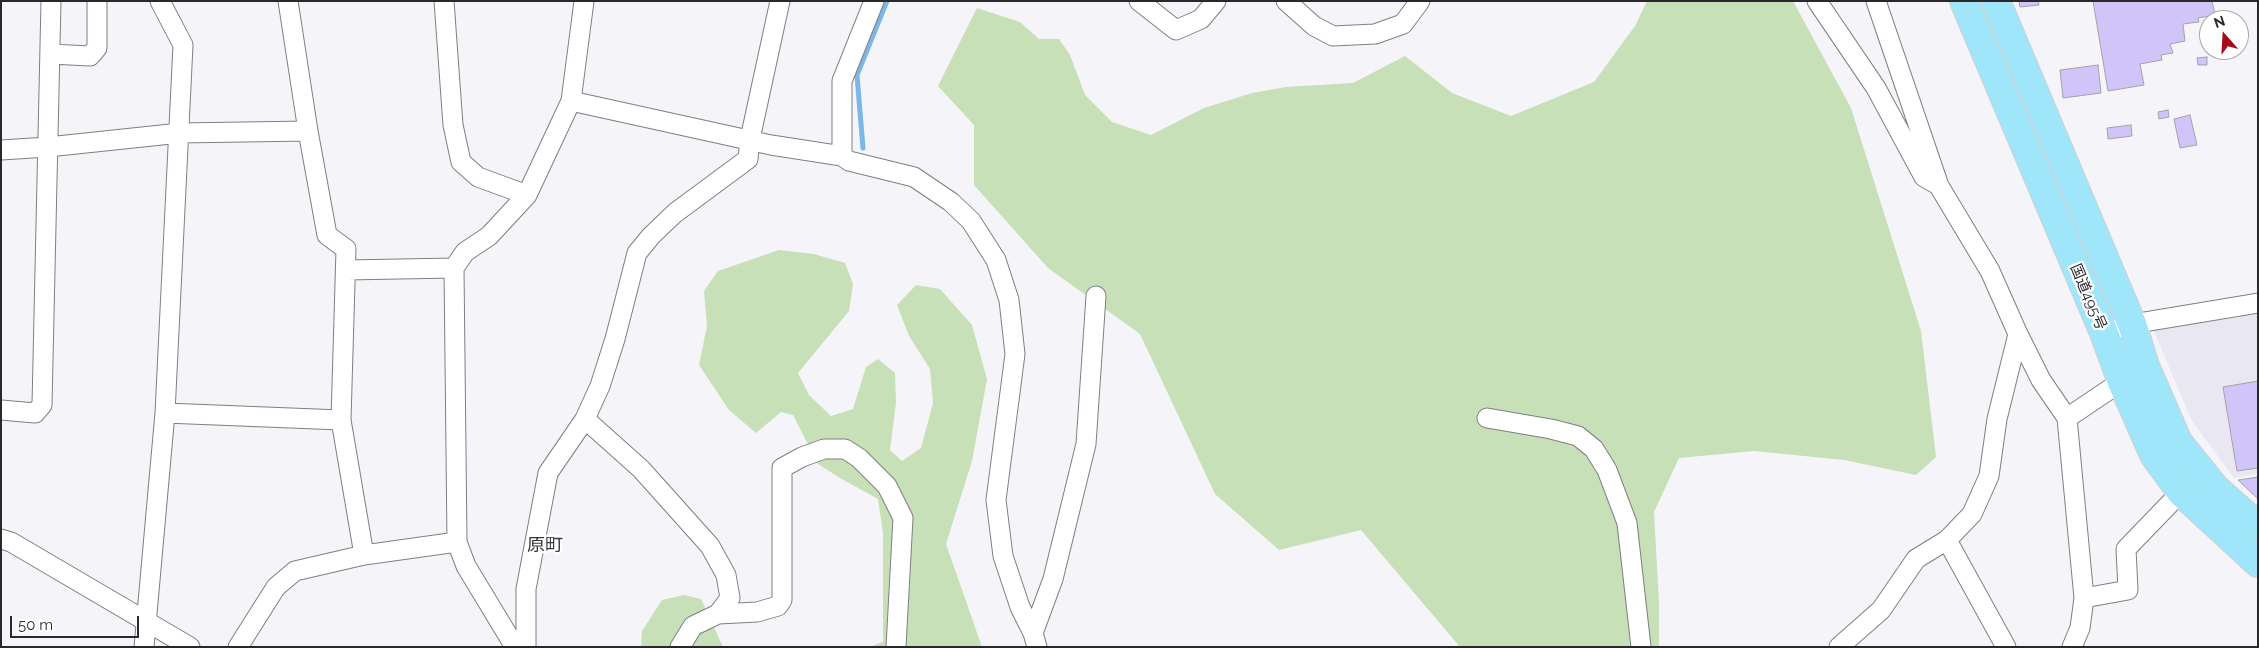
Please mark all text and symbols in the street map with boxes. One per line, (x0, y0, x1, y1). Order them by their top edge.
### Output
north arrow (2199, 10, 2249, 60)
text: N (2212, 12, 2227, 31)
street label: 国道495号 (2066, 261, 2110, 333)
district label: 原町 (527, 535, 563, 557)
scale bar (12, 606, 141, 638)
text: 50 m (18, 616, 53, 634)

